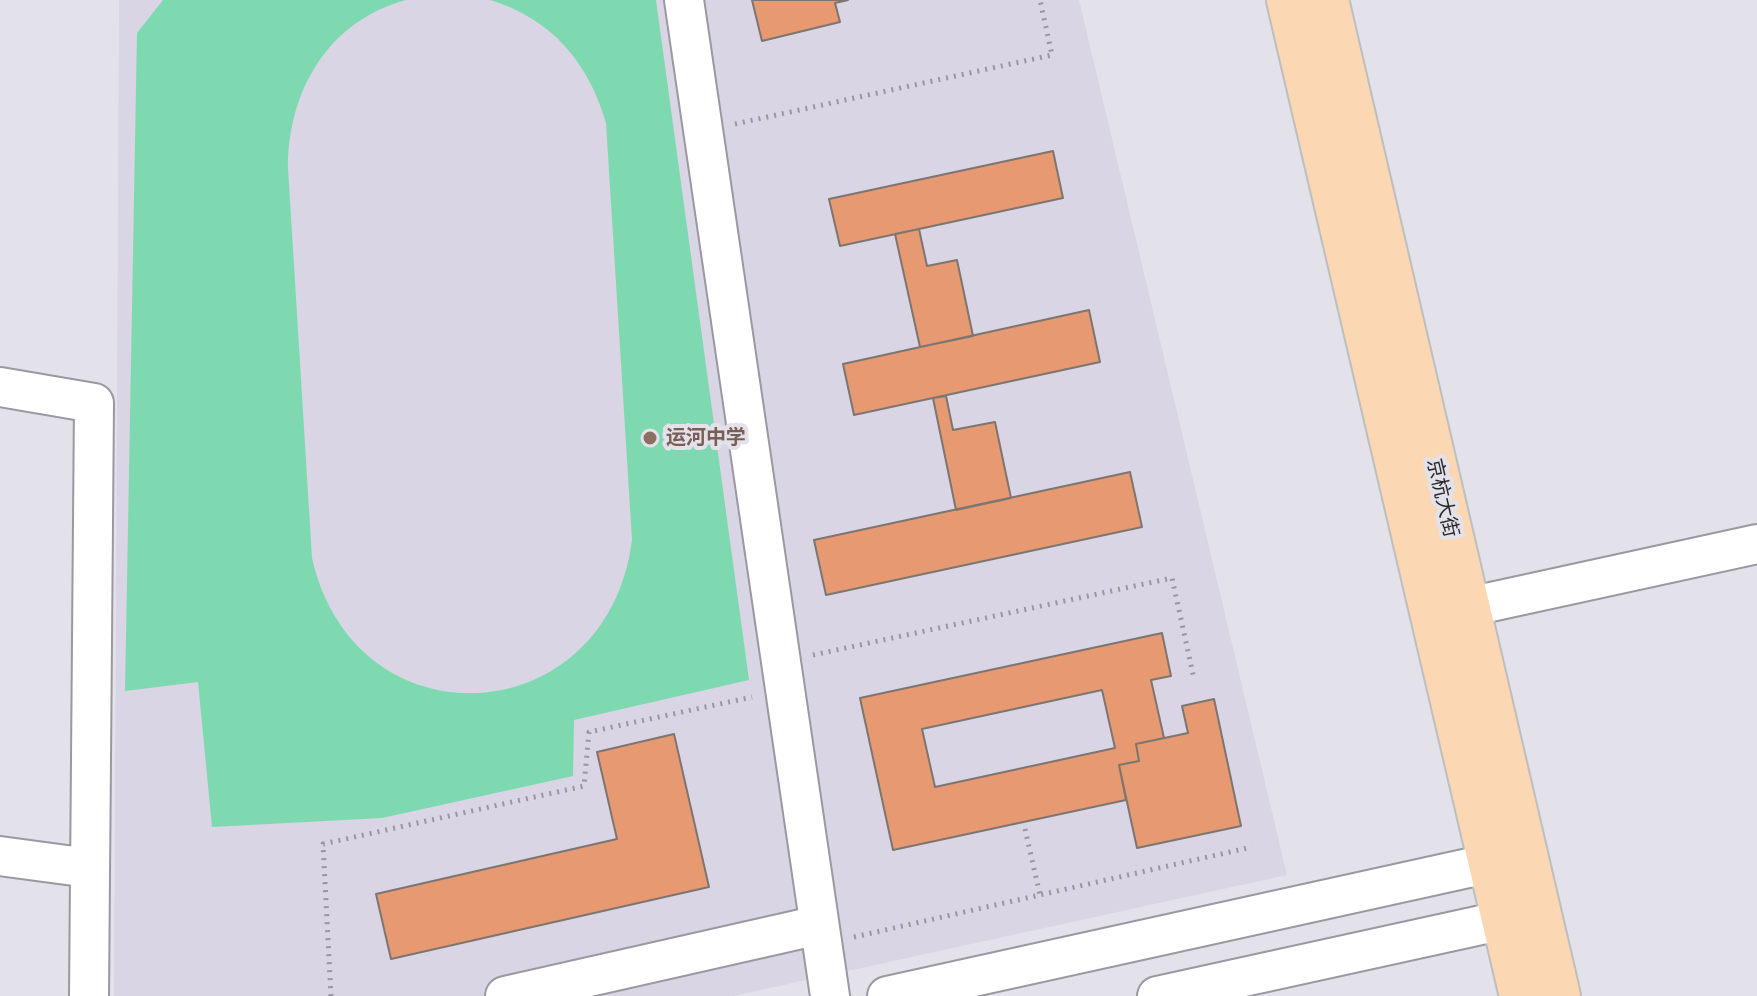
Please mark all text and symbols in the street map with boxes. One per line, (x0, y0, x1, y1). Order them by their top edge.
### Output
place label: 运河中学 (666, 426, 746, 450)
marker: 运河中学 (641, 429, 659, 447)
street label: 京杭大街 (1421, 456, 1463, 540)

